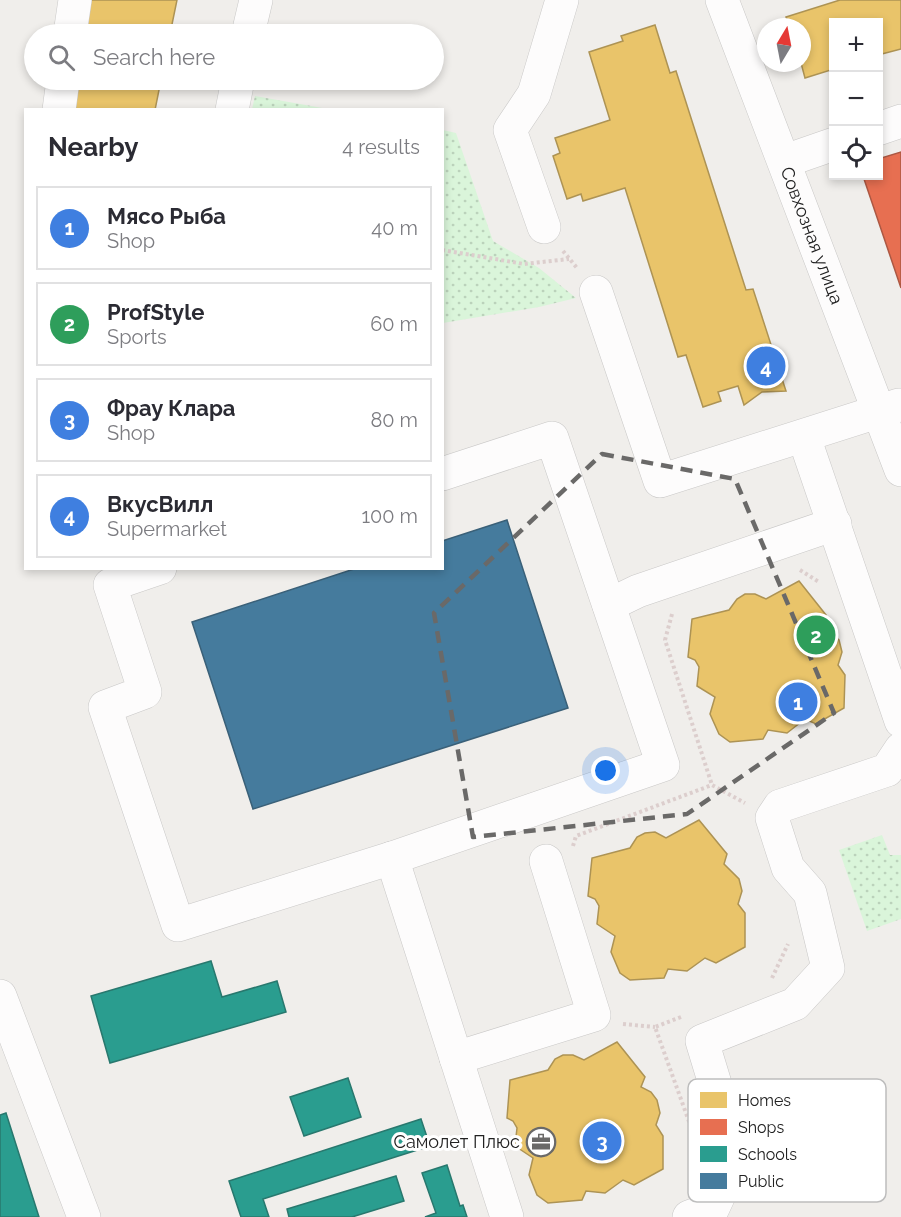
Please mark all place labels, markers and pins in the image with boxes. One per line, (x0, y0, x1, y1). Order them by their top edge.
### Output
pin: 4 (746, 344, 786, 388)
pin: 2 (796, 612, 836, 658)
pin: 1 (778, 680, 818, 724)
pin: 3 (582, 1118, 622, 1164)
office icon: Самолет Плюс (525, 1126, 557, 1158)
place label: Самолет Плюс (394, 1131, 520, 1152)

